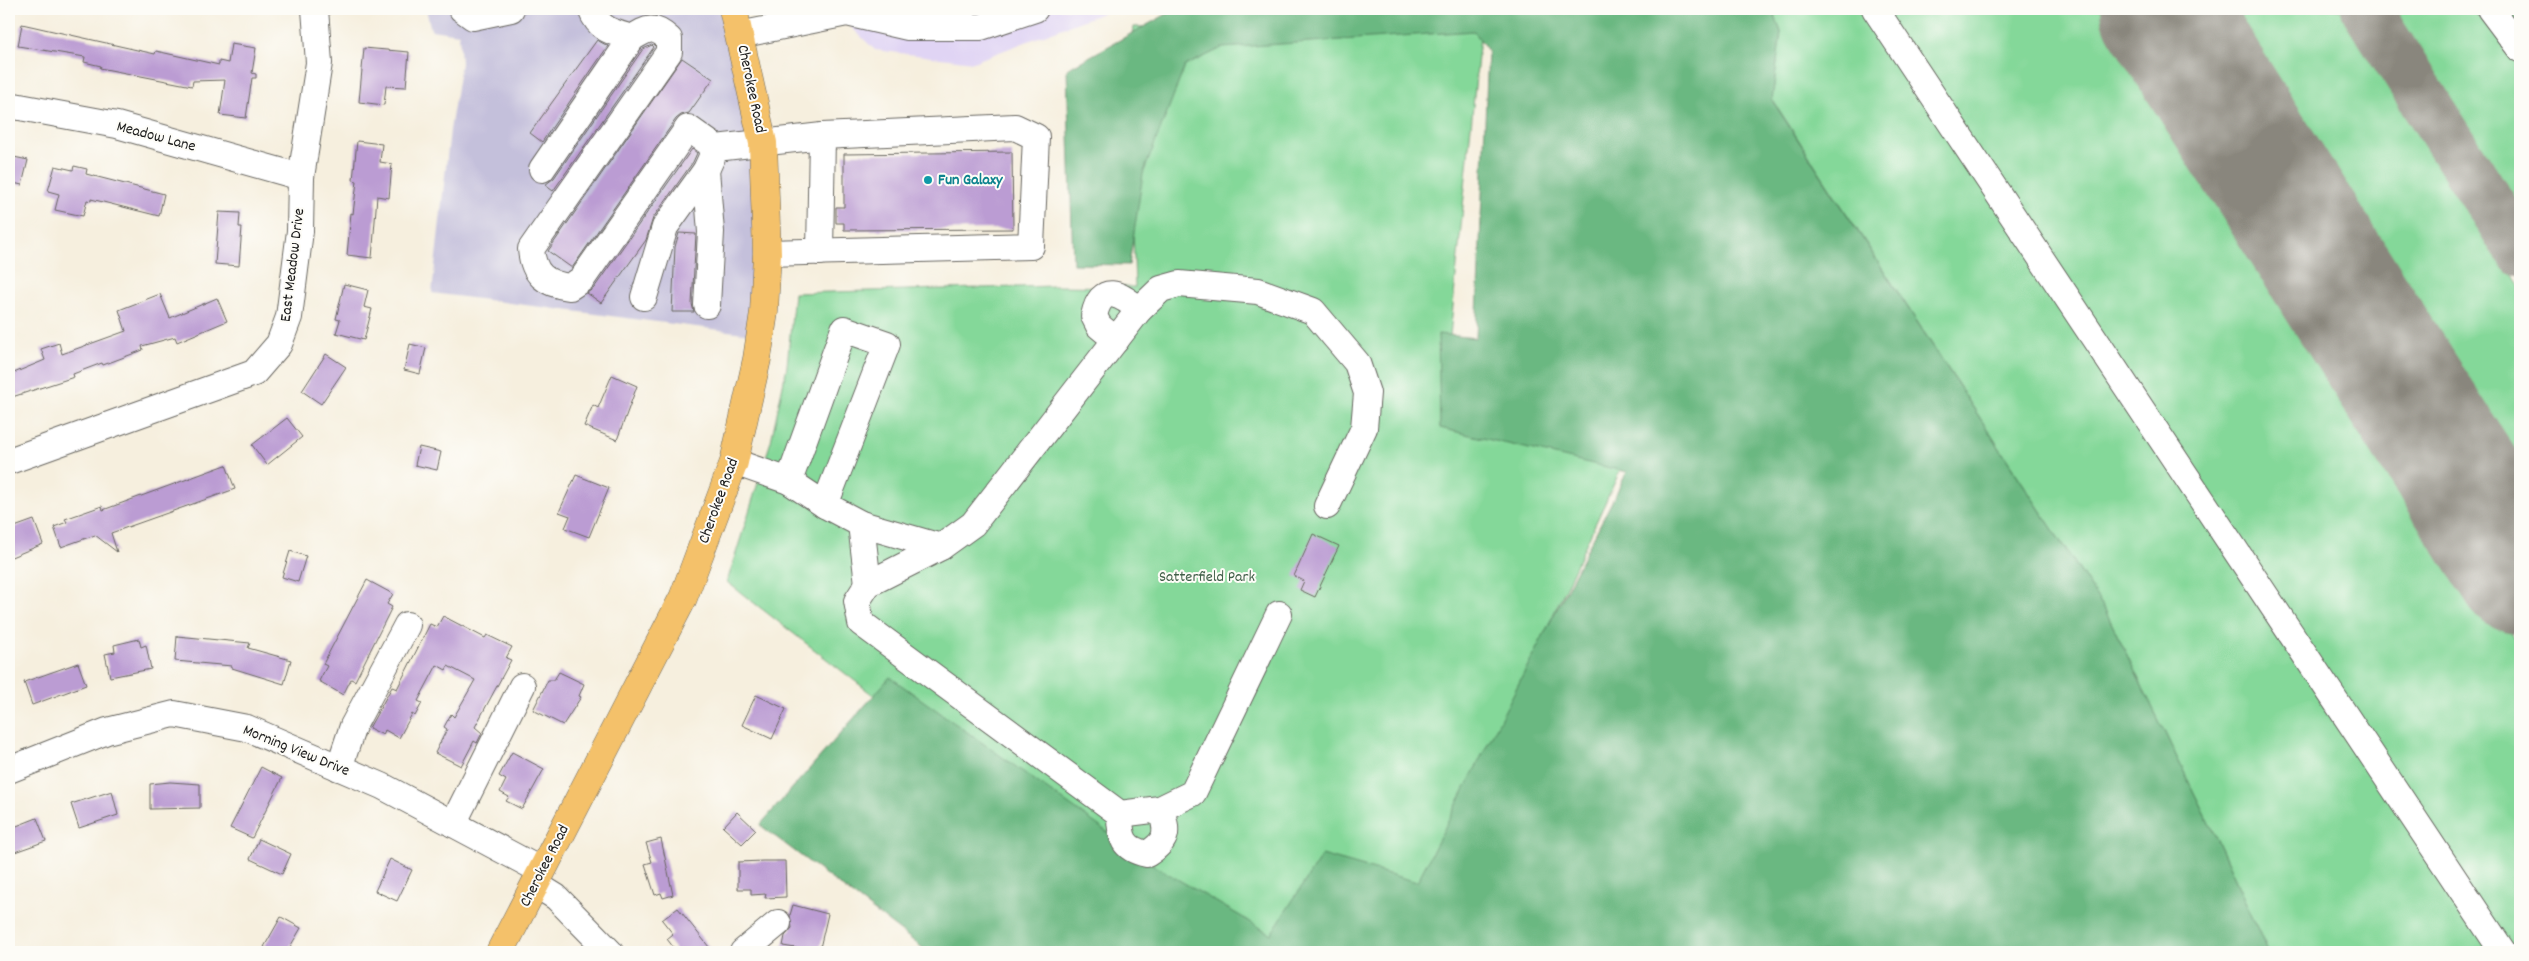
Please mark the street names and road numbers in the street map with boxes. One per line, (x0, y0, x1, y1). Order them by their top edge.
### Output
street label: Cherokee Road (730, 43, 772, 135)
street label: Meadow Lane (114, 115, 198, 159)
street label: East Meadow Drive (275, 207, 311, 323)
street label: Cherokee Road (693, 455, 745, 547)
street label: Morning View Drive (239, 719, 353, 783)
street label: Cherokee Road (514, 821, 576, 911)

